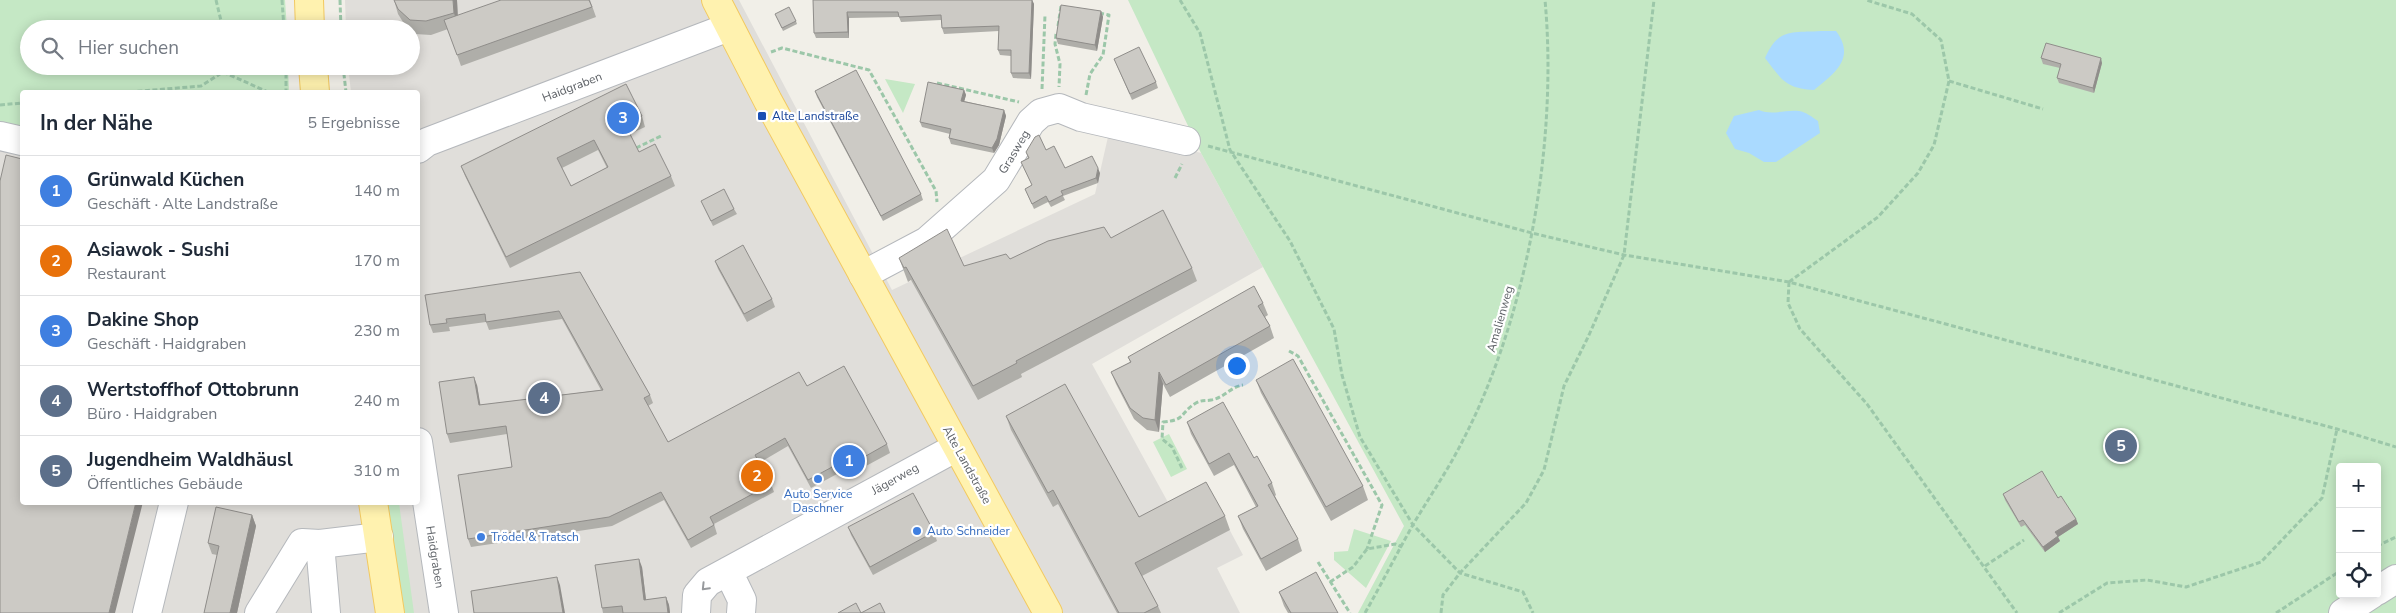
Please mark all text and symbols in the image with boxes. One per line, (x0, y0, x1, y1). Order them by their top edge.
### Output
search box (20, 20, 420, 75)
icon: search (38, 34, 66, 62)
text: Hier suchen (78, 35, 179, 61)
street label: Haidgraben (540, 68, 604, 106)
pin: 3 (607, 99, 639, 137)
place label: Alte Landstraße (772, 108, 859, 124)
text: In der Nähe (40, 109, 153, 137)
marker: Alte Landstraße (756, 110, 768, 122)
text: 5 Ergebnisse (307, 112, 400, 134)
street label: Grasweg (995, 127, 1033, 177)
text: Grünwald Küchen (87, 167, 244, 193)
text: 1 (51, 180, 61, 202)
text: 140 m (353, 180, 400, 202)
text: Geschäft · Alte Landstraße (87, 193, 278, 215)
text: Asiawok - Sushi (87, 237, 229, 263)
text: 2 (51, 250, 61, 272)
text: 170 m (353, 250, 400, 272)
text: Restaurant (87, 263, 166, 285)
street label: Amalienweg (1483, 284, 1517, 354)
text: Dakine Shop (87, 307, 199, 333)
text: 3 (51, 320, 61, 342)
text: 230 m (353, 320, 400, 342)
text: Geschäft · Haidgraben (87, 333, 246, 355)
your location (1224, 353, 1250, 379)
text: Wertstoffhof Ottobrunn (87, 377, 299, 403)
pin: 4 (528, 379, 560, 417)
text: 4 (51, 390, 61, 412)
text: 240 m (353, 390, 400, 412)
text: Büro · Haidgraben (87, 403, 217, 425)
street label: Alte Landstraße (939, 423, 995, 507)
pin: 5 (2105, 427, 2137, 465)
pin: 1 (833, 442, 865, 480)
text: Jugendheim Waldhäusl (87, 447, 293, 473)
pin: 2 (741, 457, 773, 495)
street label: Jägerweg (868, 459, 922, 499)
text: 5 (51, 460, 61, 482)
text: 310 m (353, 460, 400, 482)
map controls (2336, 463, 2381, 598)
button: + (2336, 463, 2381, 508)
text: Öffentliches Gebäude (87, 473, 243, 495)
marker: Auto Service Daschner (812, 473, 824, 485)
place label: Auto Service Daschner (784, 486, 852, 516)
button: − (2336, 508, 2381, 553)
place label: Auto Schneider (927, 523, 1010, 539)
street label: Haidgraben (422, 525, 448, 589)
marker: Auto Schneider (911, 525, 923, 537)
place label: Trödel & Tratsch (491, 529, 579, 545)
marker: Trödel & Tratsch (475, 531, 487, 543)
button: locate (2336, 553, 2381, 598)
one-way arrow (702, 582, 711, 591)

